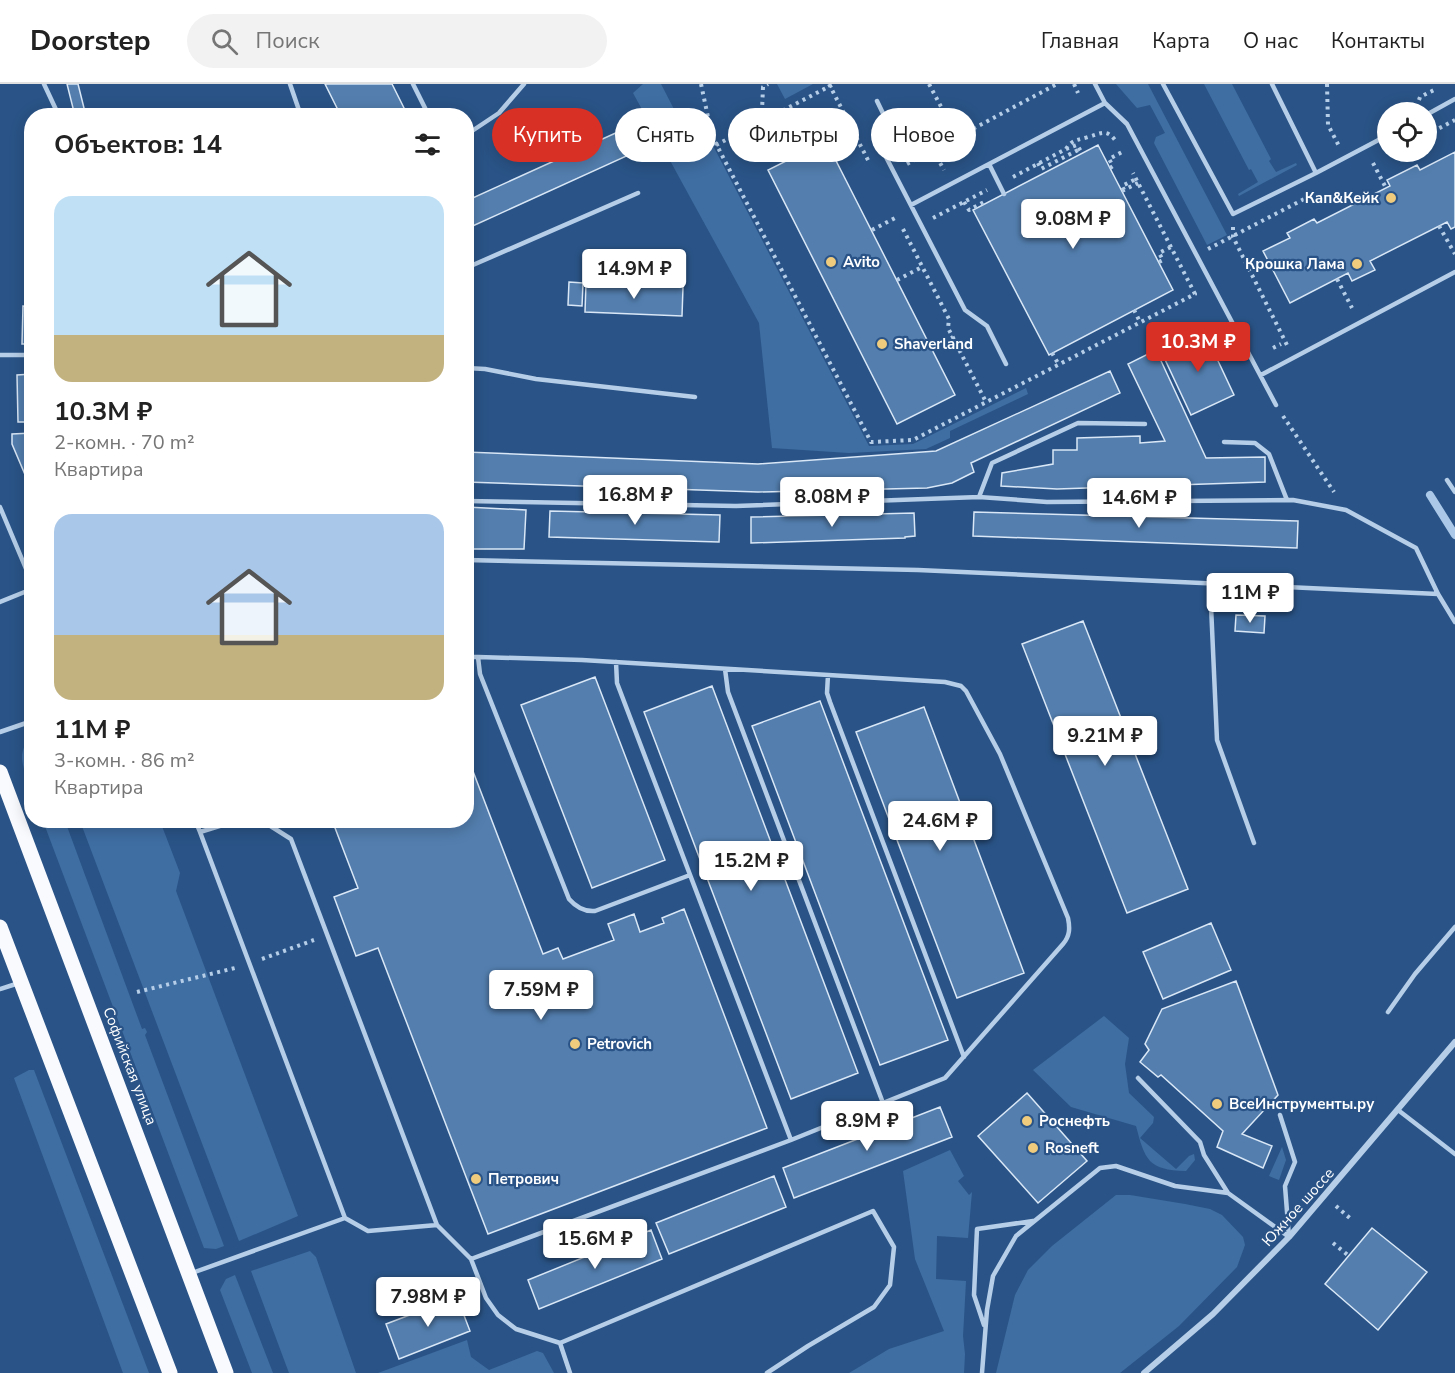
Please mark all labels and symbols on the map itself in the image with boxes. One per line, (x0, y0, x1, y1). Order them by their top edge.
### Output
place label: Кап&Кейк (1305, 188, 1380, 208)
marker: Кап&Кейк (1384, 191, 1398, 205)
pin: 9.08M ₽ (1018, 199, 1128, 250)
pin: 14.9M ₽ (579, 249, 689, 300)
place label: Avito (843, 252, 880, 272)
place label: Крошка Лама (1245, 254, 1345, 274)
marker: Avito (824, 255, 838, 269)
marker: Крошка Лама (1350, 257, 1364, 271)
pin: 10.3M ₽ (1143, 322, 1253, 373)
place label: Shaverland (894, 334, 973, 354)
marker: Shaverland (875, 337, 889, 351)
pin: 16.8M ₽ (580, 475, 690, 526)
pin: 8.08M ₽ (777, 477, 887, 528)
pin: 14.6M ₽ (1084, 478, 1194, 529)
pin: 11M ₽ (1208, 573, 1292, 624)
pin: 9.21M ₽ (1050, 716, 1160, 767)
pin: 24.6M ₽ (885, 801, 995, 852)
pin: 15.2M ₽ (696, 841, 806, 892)
pin: 7.59M ₽ (486, 970, 596, 1021)
street label: Софийская улица (98, 1004, 162, 1128)
place label: Petrovich (587, 1034, 652, 1054)
marker: Petrovich (568, 1037, 582, 1051)
place label: ВсеИнструменты.ру (1229, 1094, 1375, 1114)
marker: ВсеИнструменты.ру (1210, 1097, 1224, 1111)
pin: 8.9M ₽ (818, 1101, 916, 1152)
place label: Роснефть (1039, 1111, 1110, 1131)
marker: Роснефть (1020, 1114, 1034, 1128)
place label: Rosneft (1045, 1138, 1099, 1158)
marker: Rosneft (1026, 1141, 1040, 1155)
street label: Южное шоссе (1257, 1164, 1339, 1250)
place label: Петрович (488, 1169, 559, 1189)
marker: Петрович (469, 1172, 483, 1186)
pin: 15.6M ₽ (540, 1219, 650, 1270)
pin: 7.98M ₽ (373, 1277, 483, 1328)

